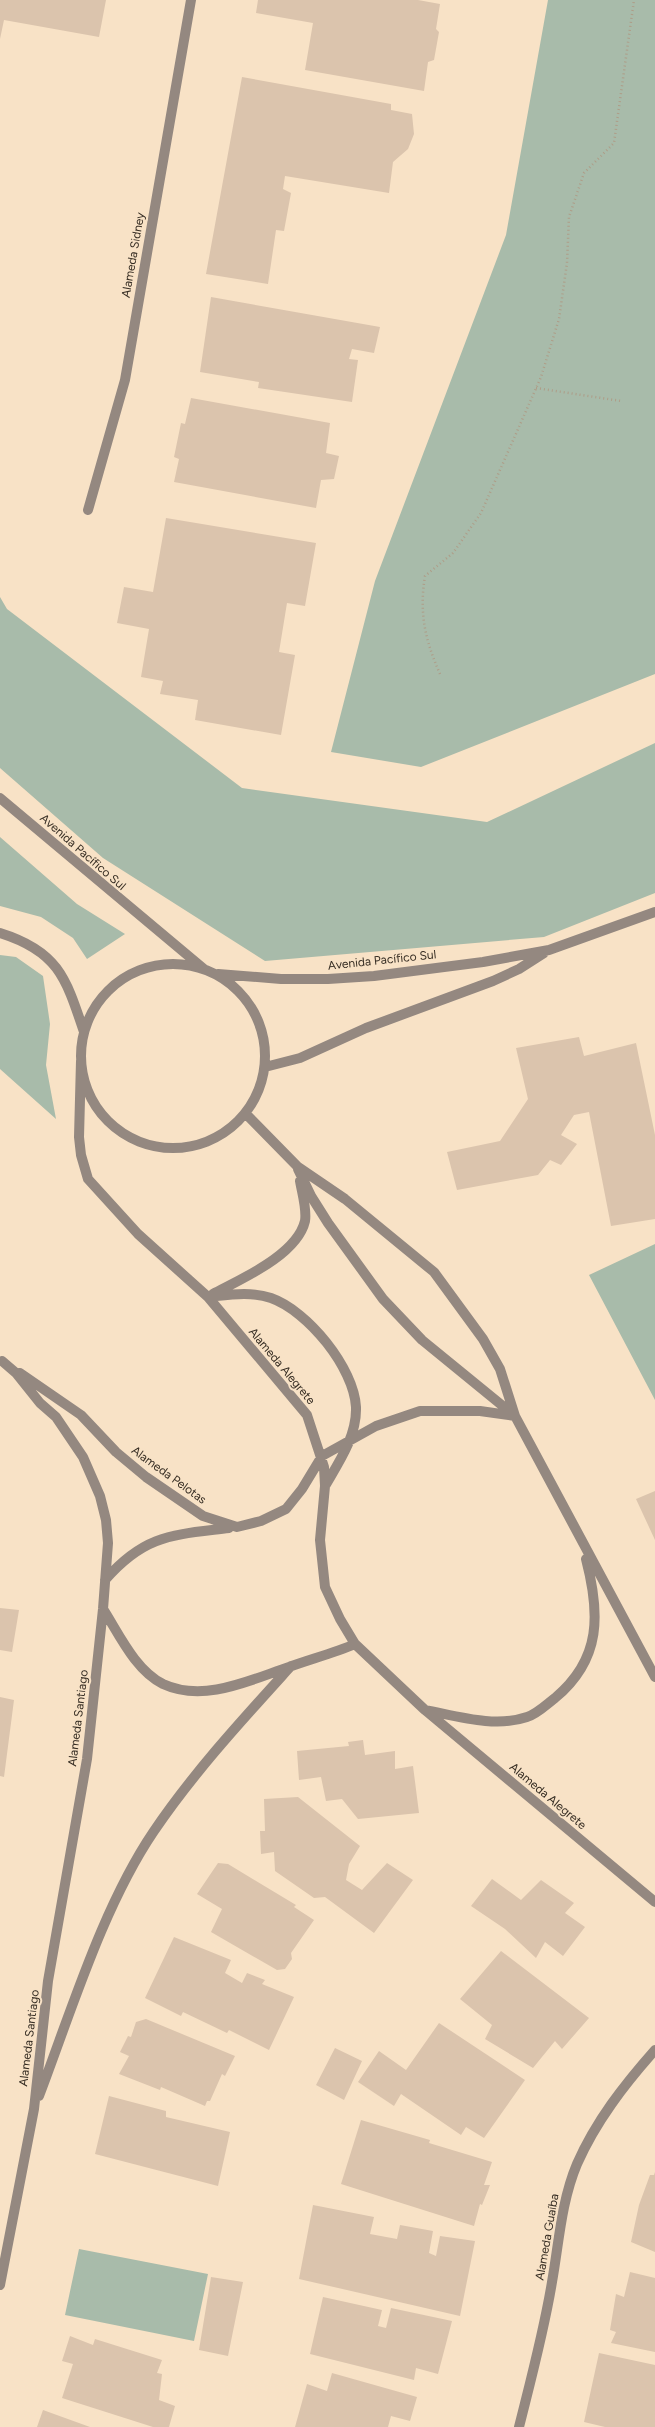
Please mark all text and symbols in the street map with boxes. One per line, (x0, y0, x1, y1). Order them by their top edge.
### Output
street label: Alameda Sidney (119, 211, 148, 299)
street label: Avenida Pacífico Sul (37, 811, 129, 893)
street label: Avenida Pacífico Sul (327, 947, 437, 973)
street label: Alameda Alegrete (246, 1325, 318, 1408)
street label: Alameda Pelotas (129, 1443, 209, 1507)
street label: Alameda Santiago (65, 1669, 91, 1767)
street label: Alameda Alegrete (507, 1760, 590, 1832)
street label: Alameda Santiago (16, 1989, 42, 2087)
street label: Alameda Guaíba (532, 2193, 562, 2281)

